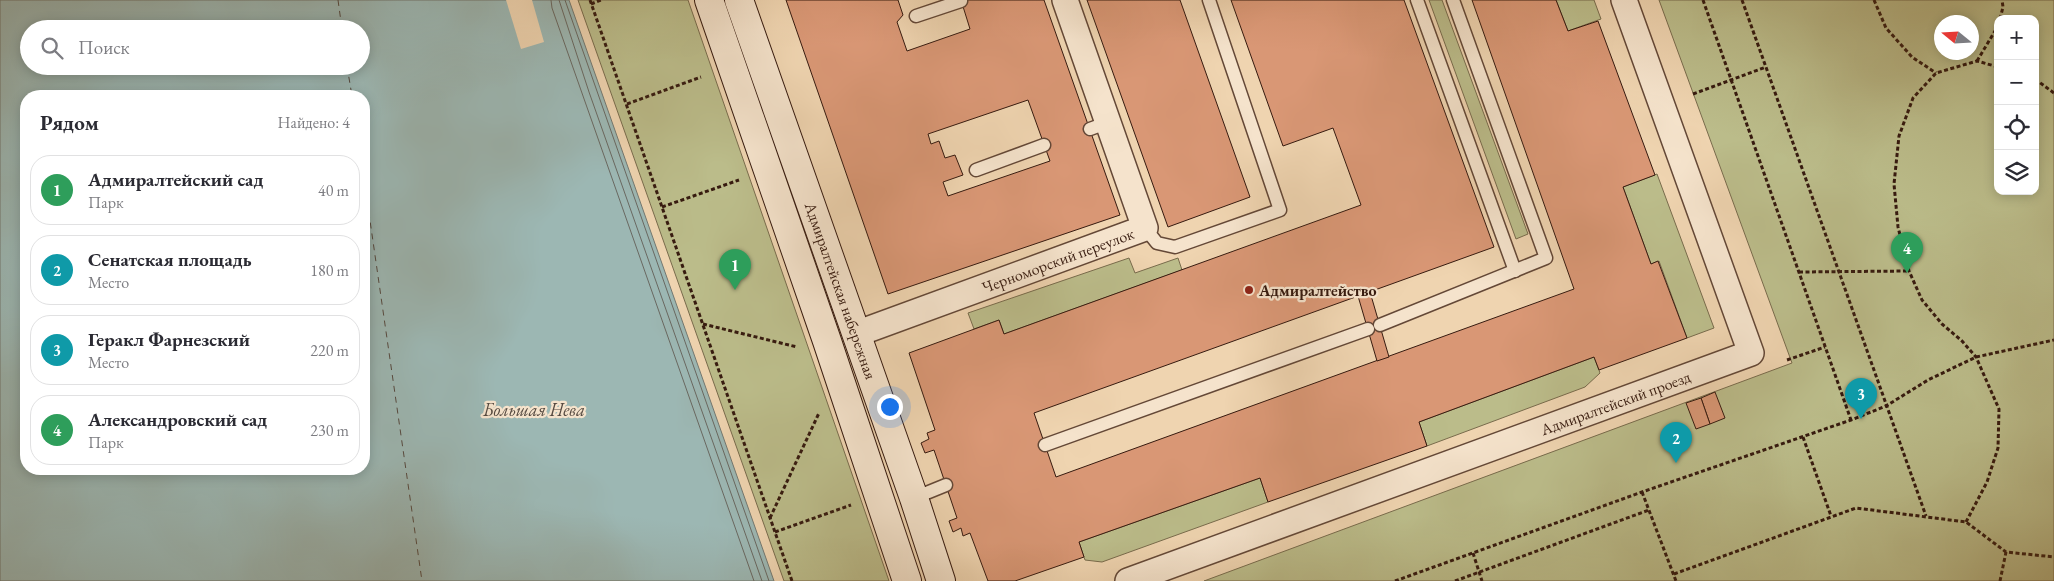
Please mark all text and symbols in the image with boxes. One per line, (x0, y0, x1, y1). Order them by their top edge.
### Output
north arrow (1934, 15, 1979, 60)
map controls (1994, 15, 2039, 195)
button: + (1994, 15, 2039, 60)
search box (20, 20, 370, 75)
icon: search (38, 34, 66, 62)
text: Поиск (78, 35, 130, 60)
button: − (1994, 60, 2039, 105)
button: locate (1994, 105, 2039, 150)
text: Рядом (40, 109, 99, 136)
text: Найдено: 4 (278, 112, 350, 133)
button: layers (1994, 150, 2039, 195)
text: Адмиралтейский сад (88, 167, 263, 192)
text: 1 (53, 180, 61, 201)
text: 40 m (318, 180, 349, 201)
text: Парк (88, 192, 124, 213)
street label: Адмиралтейская набережная (800, 198, 881, 382)
street label: Черноморский переулок (979, 223, 1137, 298)
pin: 4 (1891, 232, 1923, 273)
text: Сенатская площадь (88, 247, 252, 272)
pin: 1 (719, 249, 751, 290)
text: 2 (53, 260, 61, 281)
text: 180 m (310, 260, 349, 281)
text: Место (88, 272, 129, 293)
place label: Адмиралтейство (1258, 280, 1377, 301)
marker: Адмиралтейство (1243, 284, 1255, 296)
text: Геракл Фарнезский (88, 327, 250, 352)
text: 3 (53, 340, 61, 361)
text: 220 m (310, 340, 349, 361)
text: Место (88, 352, 129, 373)
street label: Адмиралтейский проезд (1537, 366, 1694, 440)
pin: 3 (1845, 378, 1877, 419)
your location (877, 394, 903, 420)
water label: Большая Нева (482, 398, 585, 421)
text: Александровский сад (88, 407, 267, 432)
text: 4 (53, 420, 61, 441)
text: 230 m (310, 420, 349, 441)
pin: 2 (1660, 422, 1692, 463)
text: Парк (88, 432, 124, 453)

